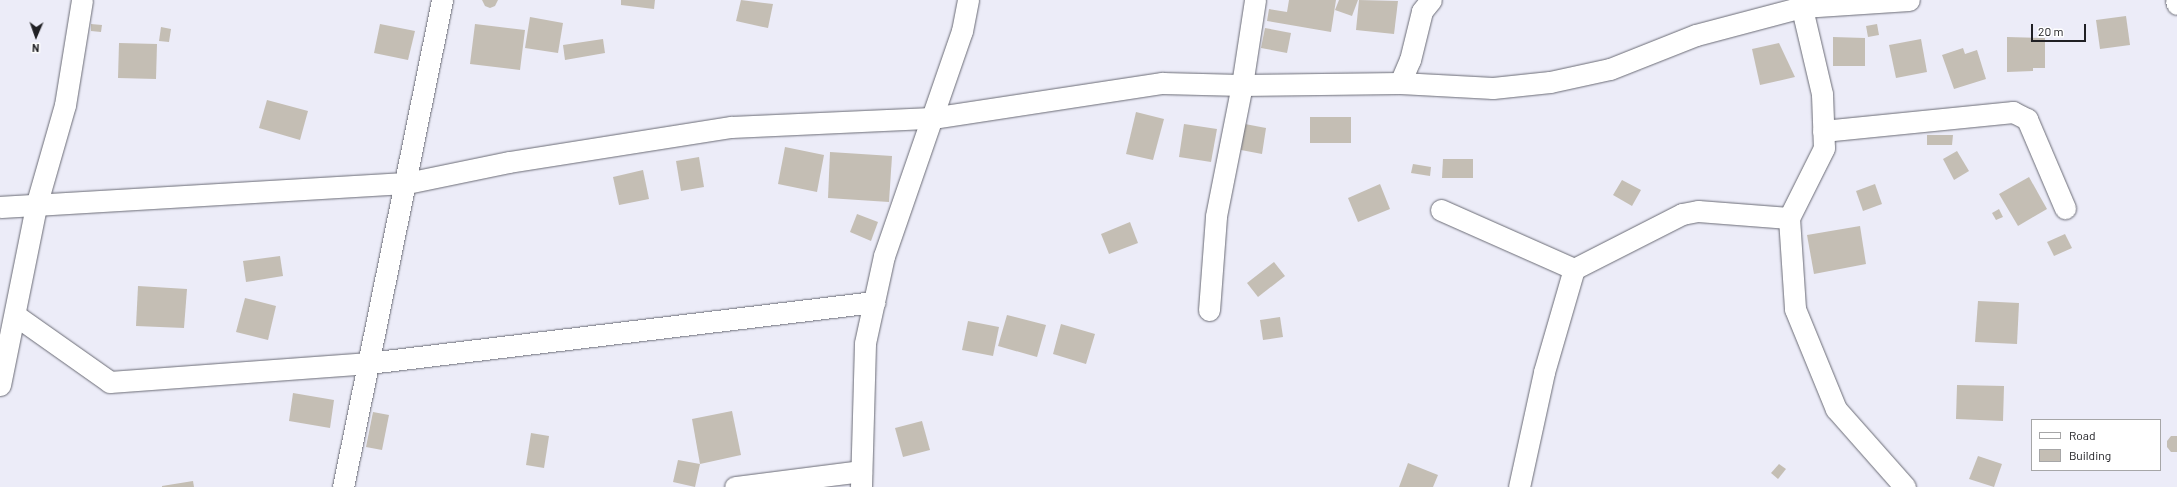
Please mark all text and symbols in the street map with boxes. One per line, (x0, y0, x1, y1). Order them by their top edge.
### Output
north arrow (16, 16, 56, 56)
scale bar (2033, 16, 2088, 42)
text: 20 m (2038, 24, 2064, 38)
text: N (32, 42, 39, 55)
legend (2031, 419, 2161, 471)
text: Road (2069, 428, 2096, 442)
text: Building (2069, 448, 2111, 462)

